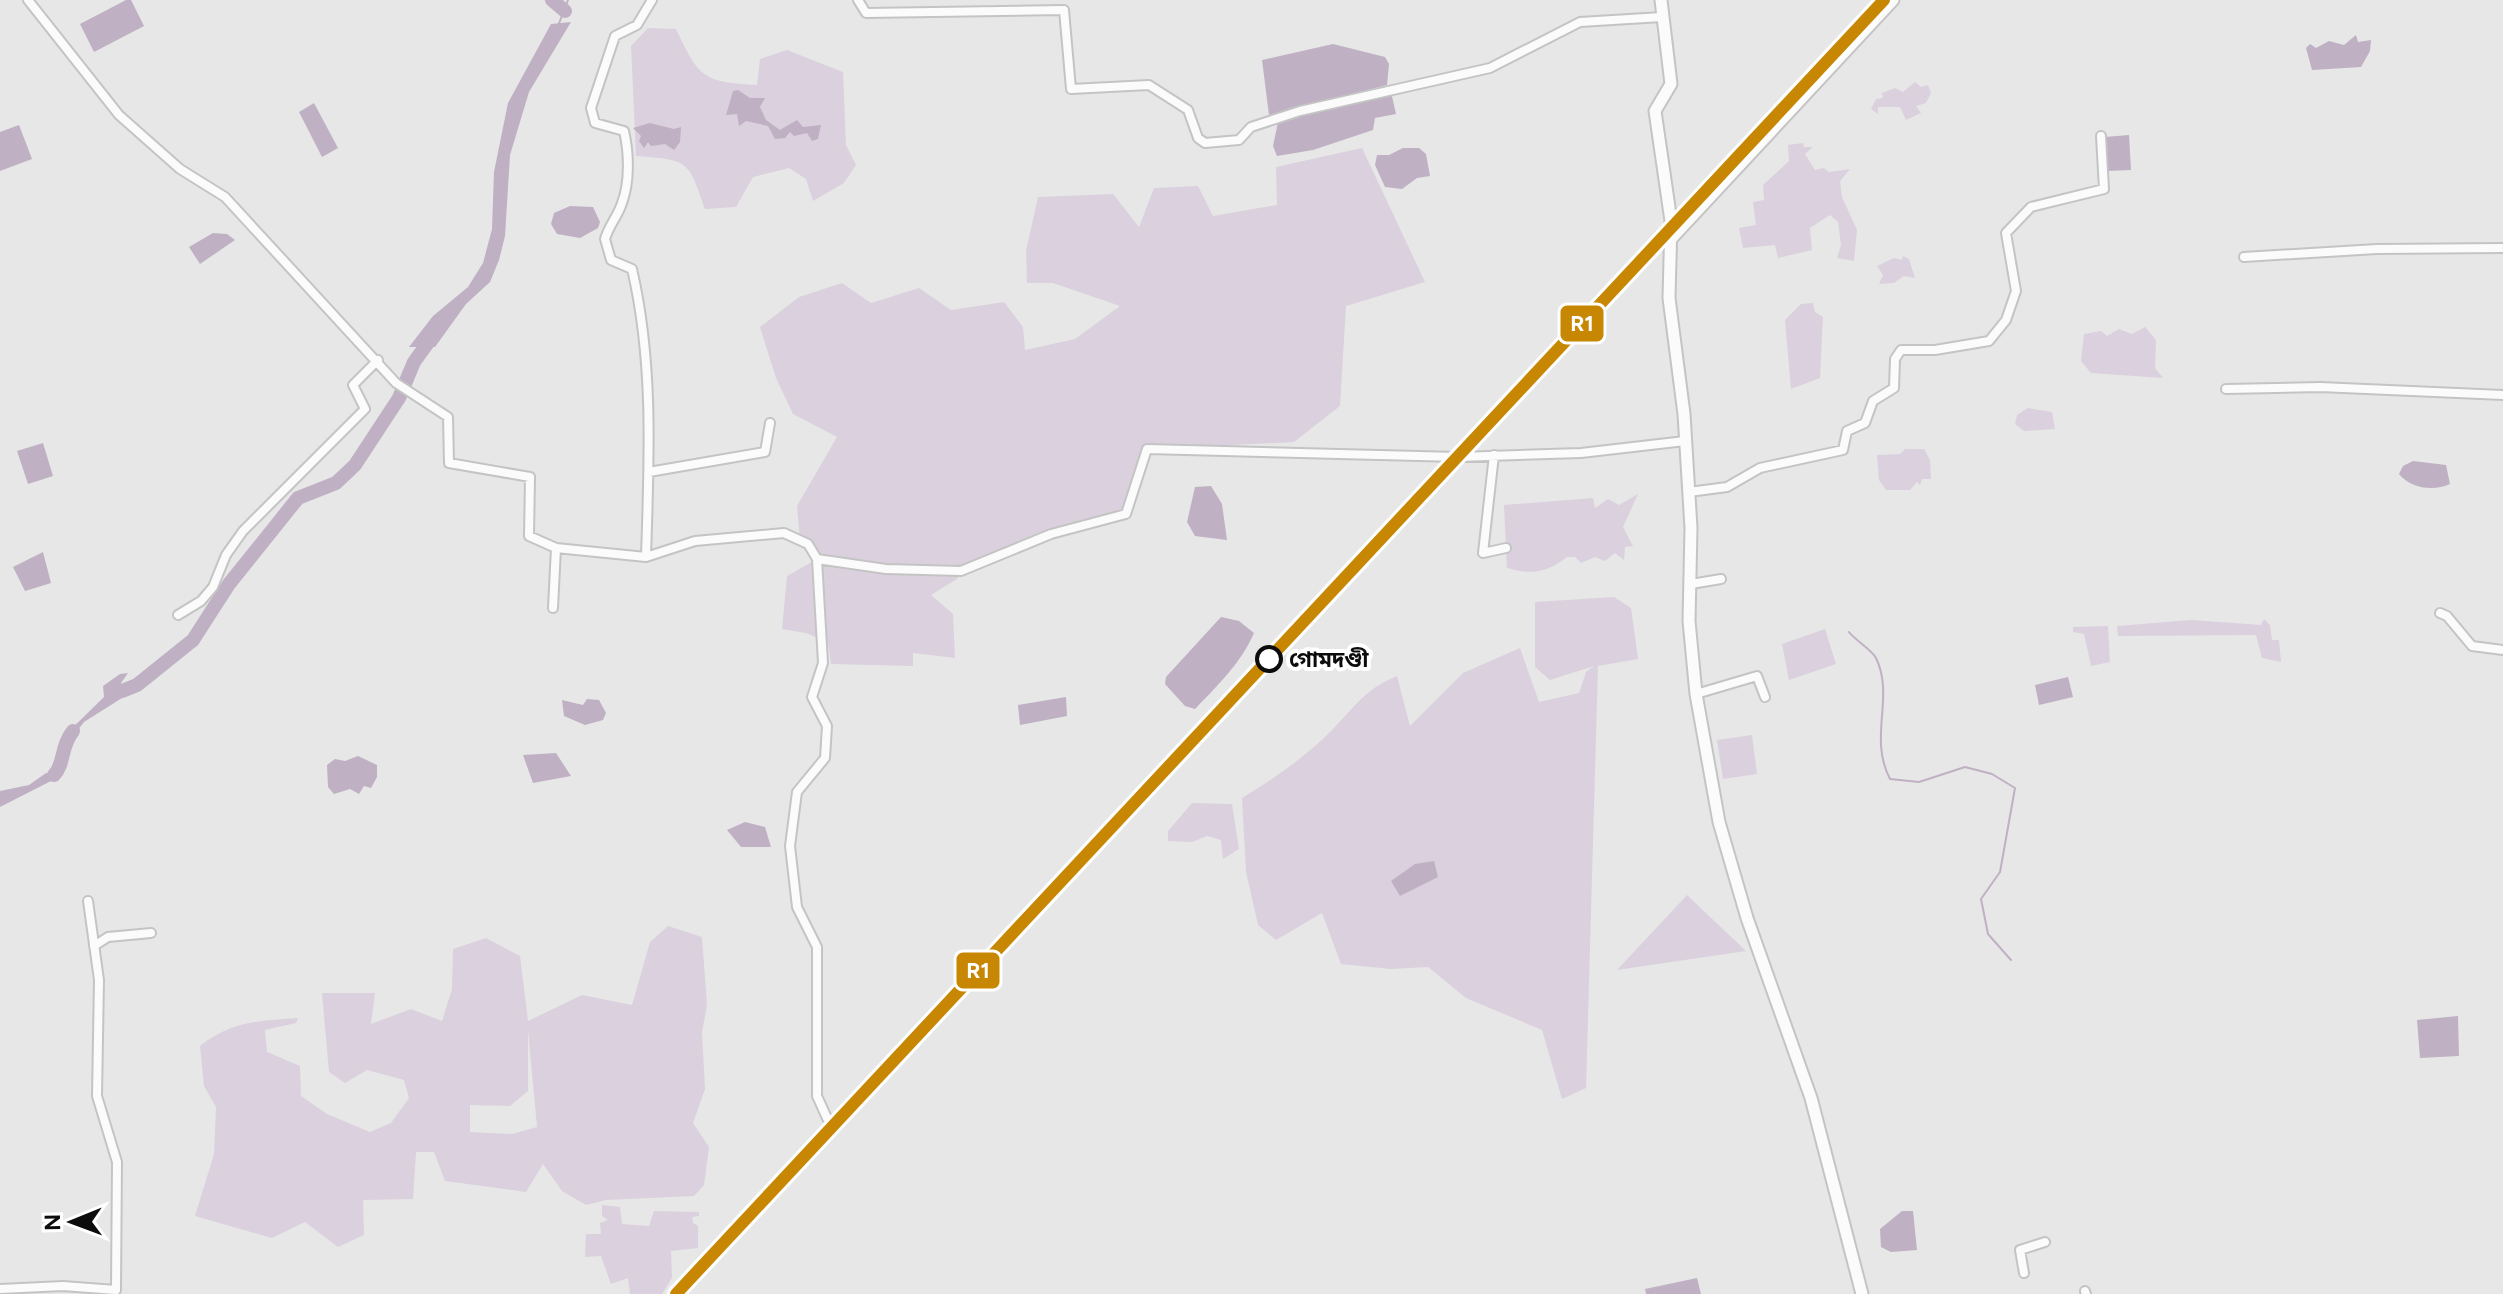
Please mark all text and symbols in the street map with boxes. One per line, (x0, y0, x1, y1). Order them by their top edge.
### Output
line badge: R1 (1559, 304, 1605, 343)
text: R1 (1570, 310, 1594, 337)
marker: গোমদণ্ডী (1256, 646, 1282, 672)
place label: গোমদণ্ডী (1289, 646, 1369, 673)
line badge: R1 (955, 951, 1001, 990)
text: R1 (966, 957, 990, 984)
north arrow (32, 1182, 112, 1262)
text: N (39, 1214, 66, 1231)

